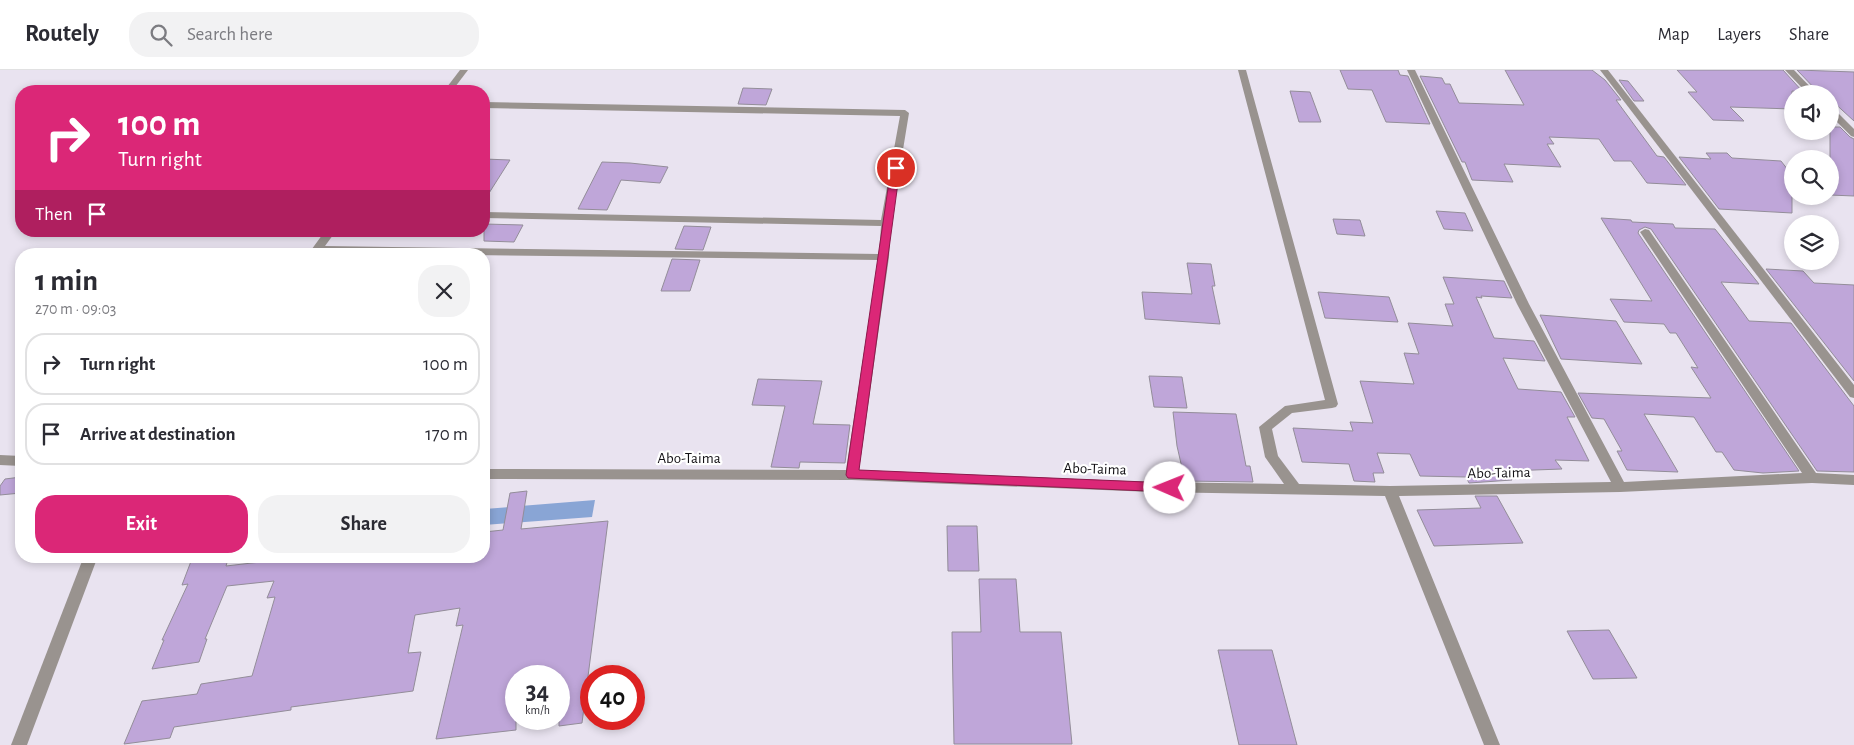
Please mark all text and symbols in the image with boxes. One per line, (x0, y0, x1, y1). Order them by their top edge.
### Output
search box (129, 12, 479, 57)
icon: search (147, 21, 175, 49)
text: Routely (25, 22, 99, 46)
text: Search here (187, 25, 273, 44)
text: Map (1658, 26, 1689, 44)
text: Layers (1717, 26, 1761, 44)
text: Share (1789, 26, 1829, 44)
map controls (1784, 85, 1839, 270)
button: sound (1784, 85, 1839, 140)
icon: right (35, 105, 100, 170)
text: 100 m (118, 107, 201, 142)
pin (875, 147, 917, 189)
text: Turn right (118, 148, 202, 170)
button: search (1784, 150, 1839, 205)
icon: arrive (882, 154, 910, 182)
icon: arrive (83, 200, 111, 228)
text: Then (35, 205, 73, 224)
button: layers (1784, 215, 1839, 270)
button: close (418, 265, 470, 317)
text: 1 min (35, 266, 98, 296)
text: 270 m · 09:03 (35, 301, 116, 317)
icon: right (37, 350, 65, 378)
text: Turn right (80, 355, 155, 374)
text: 100 m (423, 355, 468, 374)
icon: arrive (37, 420, 65, 448)
text: Arrive at destination (80, 425, 236, 444)
text: 170 m (425, 425, 468, 444)
street label: Abo-Taima (657, 451, 721, 466)
street label: Abo-Taima (1063, 460, 1127, 478)
position arrow (1143, 461, 1195, 513)
street label: Abo-Taima (1467, 465, 1531, 481)
button: Exit (35, 495, 248, 553)
button: Share (258, 495, 470, 553)
speed limit sign: 40 (580, 665, 645, 730)
text: 34 (526, 679, 549, 704)
text: km/h (525, 704, 550, 716)

